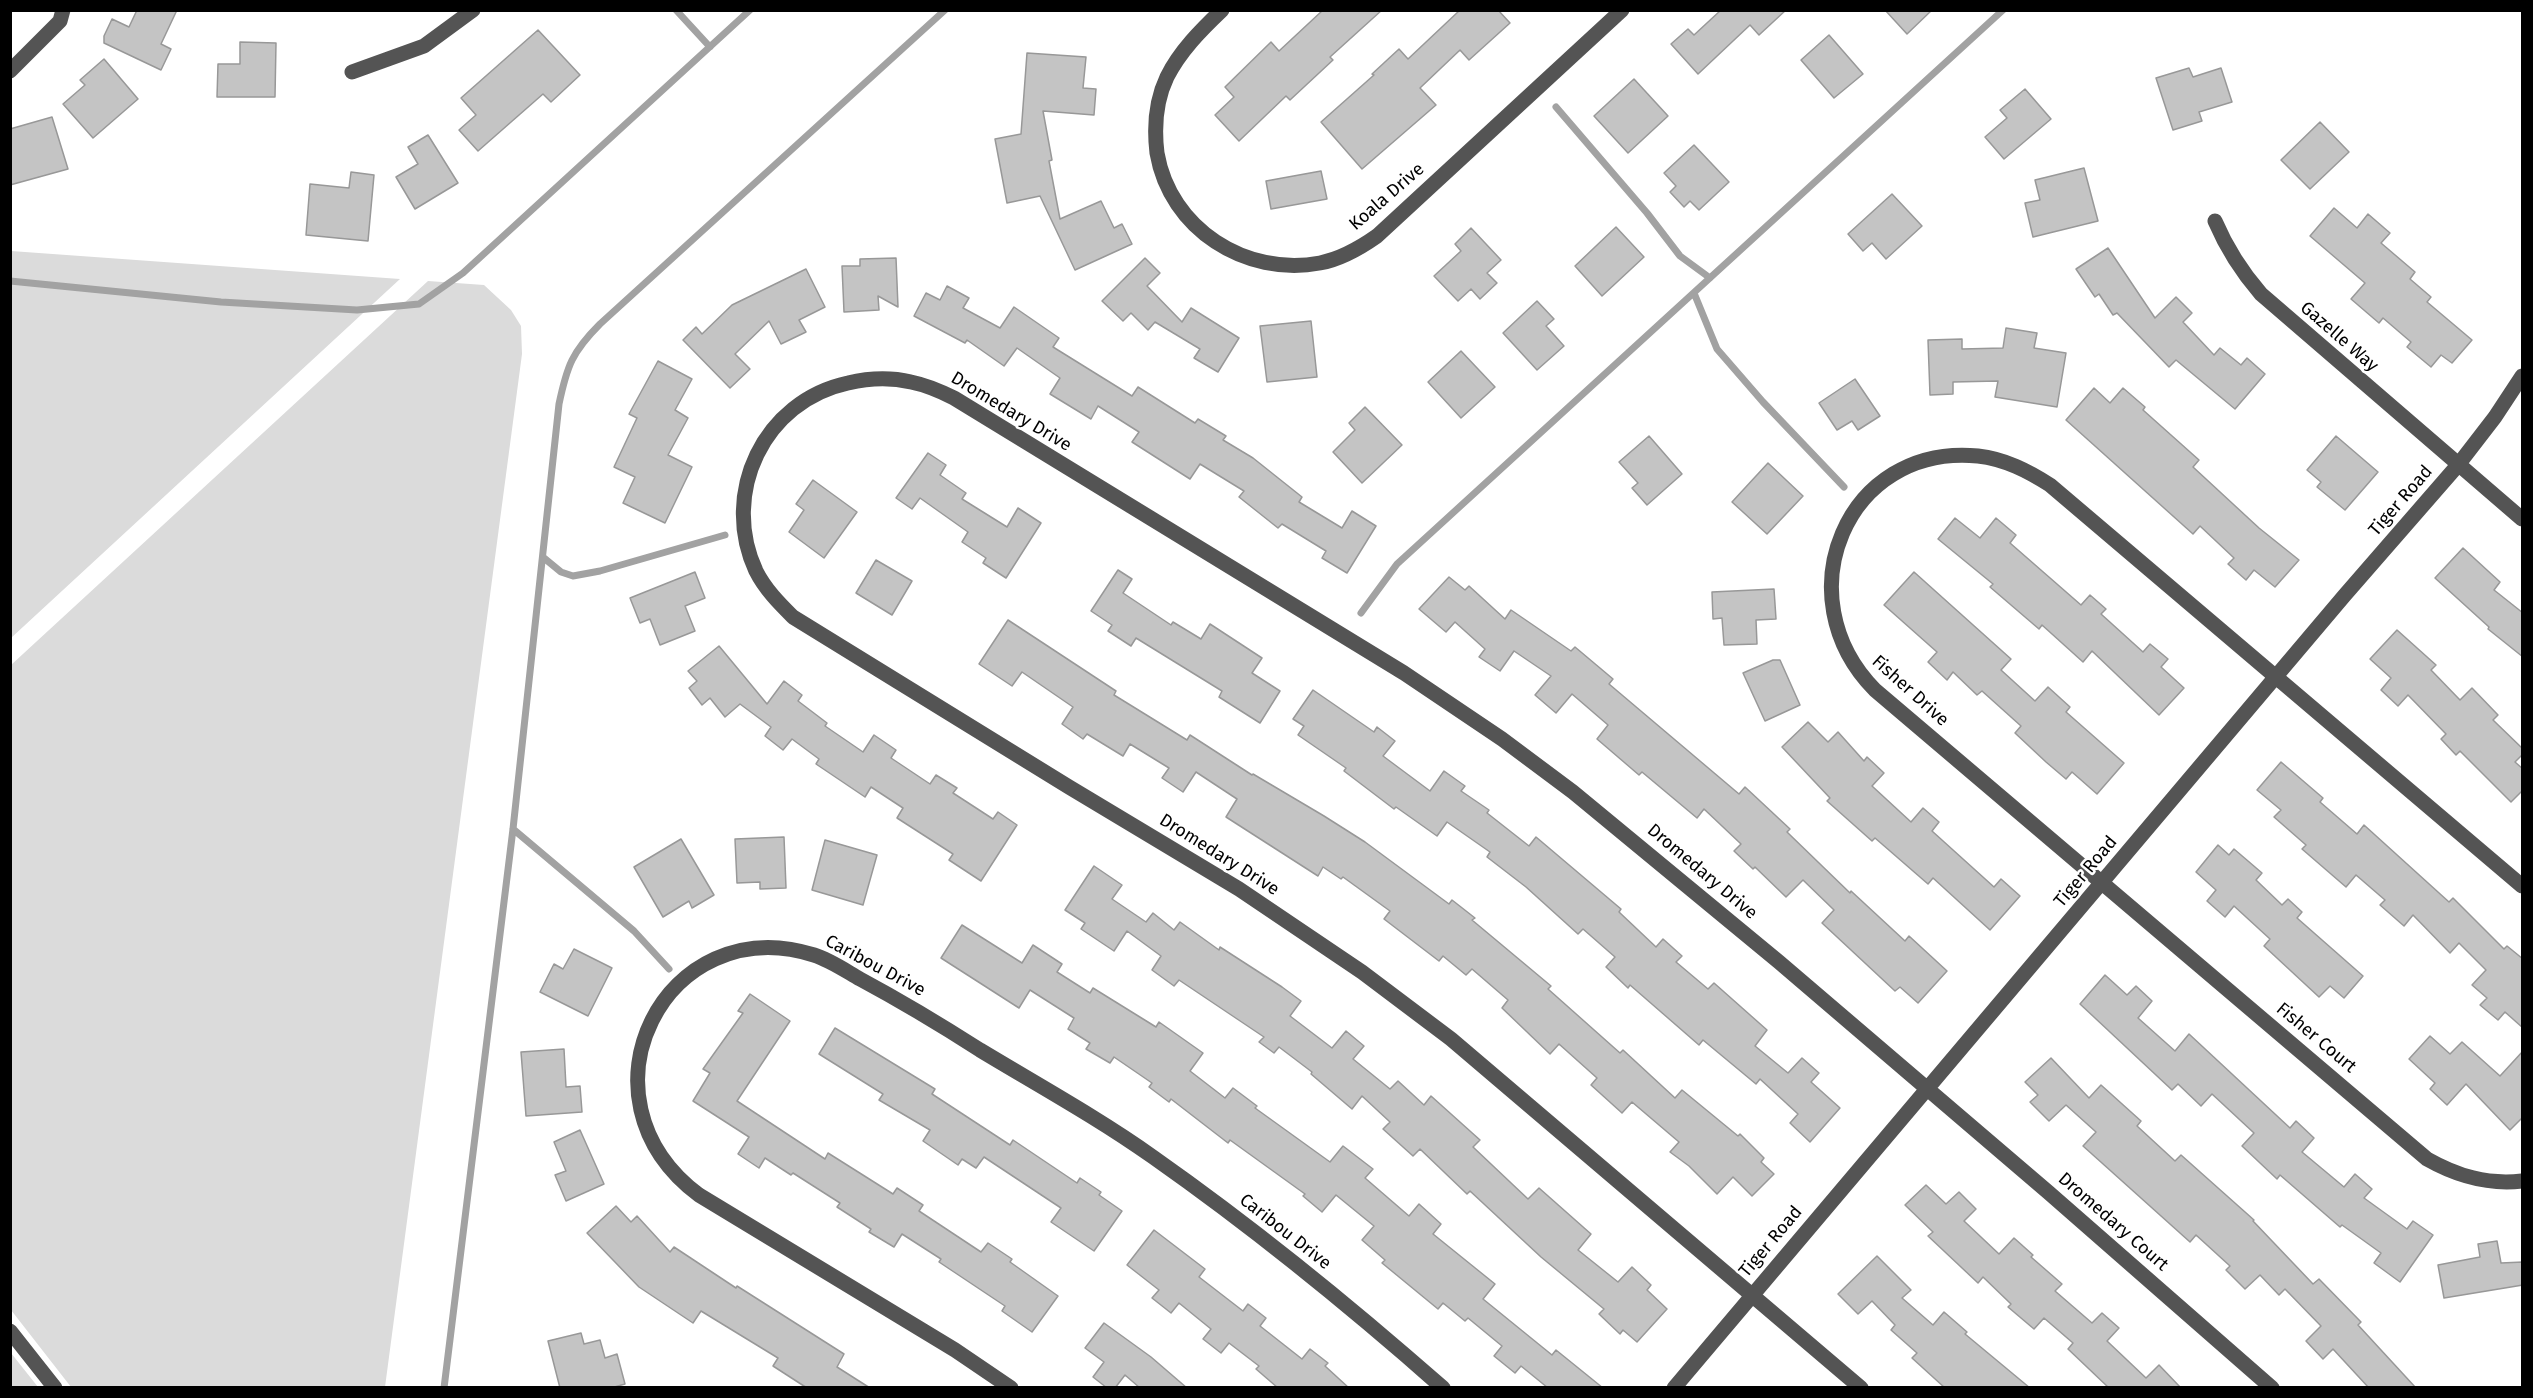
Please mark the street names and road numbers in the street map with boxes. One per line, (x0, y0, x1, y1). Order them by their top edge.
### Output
street label: Koala Drive (1345, 159, 1429, 235)
street label: Gazelle Way (2296, 297, 2382, 377)
street label: Dromedary Drive (947, 367, 1075, 457)
street label: Tiger Road (2364, 461, 2438, 541)
street label: Fisher Drive (1867, 651, 1953, 731)
street label: Dromedary Drive (1155, 810, 1283, 900)
street label: Dromedary Drive (1643, 820, 1761, 924)
street label: Tiger Road (2050, 832, 2122, 912)
street label: Caribou Drive (821, 931, 929, 1001)
street label: Fisher Court (2272, 998, 2360, 1078)
street label: Dromedary Court (2053, 1168, 2173, 1276)
street label: Caribou Drive (1235, 1190, 1335, 1274)
street label: Tiger Road (1735, 1202, 1807, 1282)

